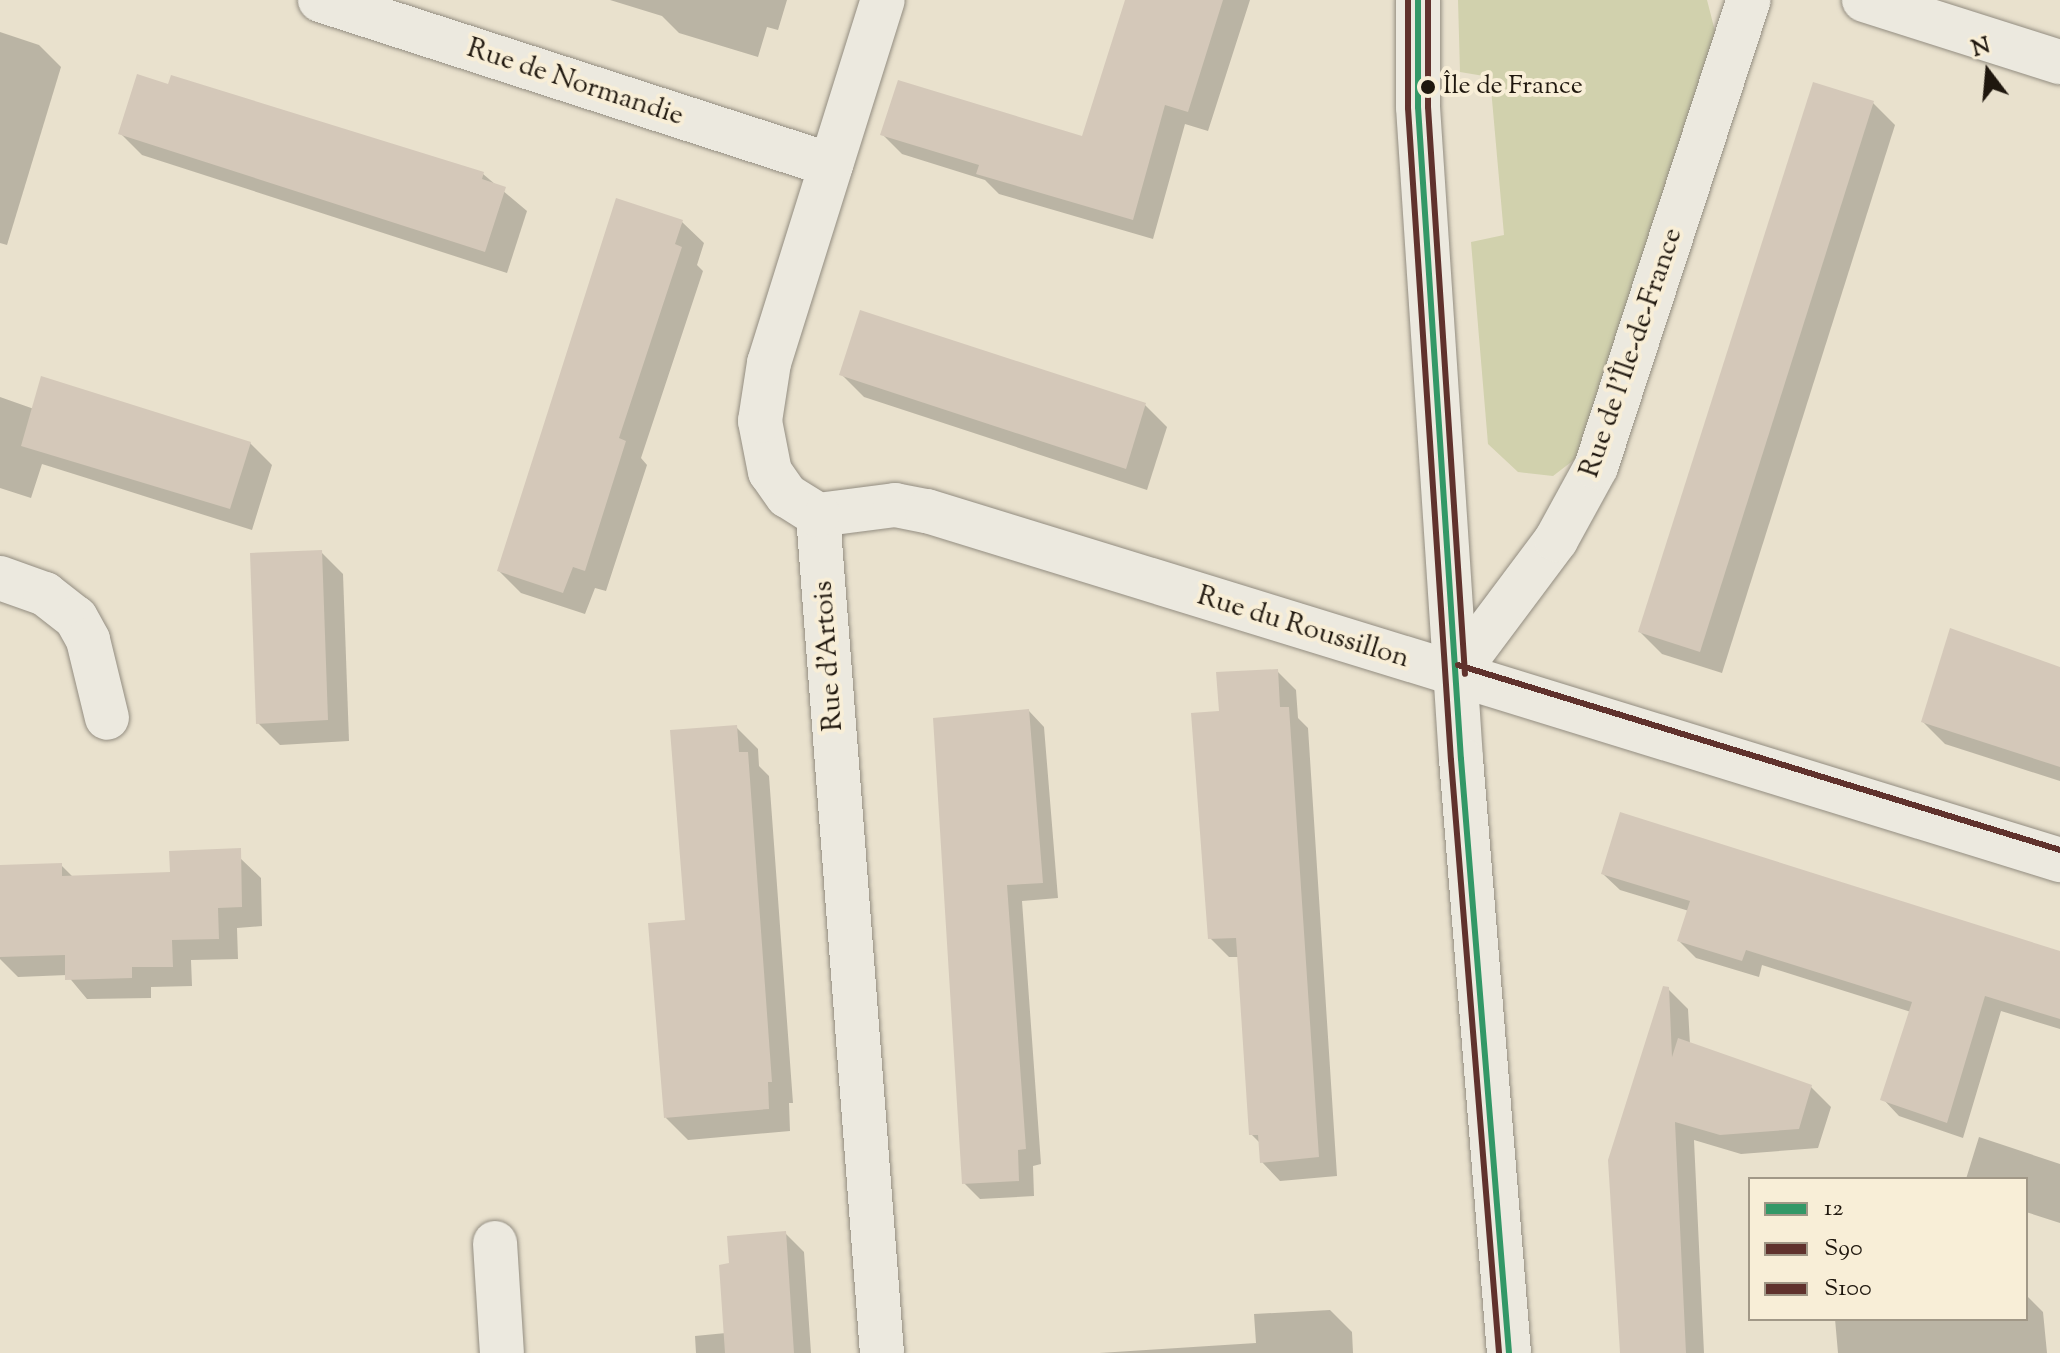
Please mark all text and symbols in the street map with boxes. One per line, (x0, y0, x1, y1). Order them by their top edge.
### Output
text: N (1969, 31, 1994, 67)
street label: Rue de Normandie (462, 32, 688, 134)
north arrow (1948, 32, 2028, 112)
place label: Île de France (1443, 71, 1583, 103)
marker: Île de France (1420, 79, 1436, 95)
street label: Rue de l'Île-de-France (1574, 224, 1690, 482)
street label: Rue d'Artois (807, 580, 851, 732)
street label: Rue du Roussillon (1193, 580, 1413, 676)
legend (1748, 1177, 2028, 1321)
text: 12 (1824, 1192, 1843, 1226)
text: S90 (1824, 1232, 1863, 1266)
text: S100 (1824, 1272, 1872, 1306)

